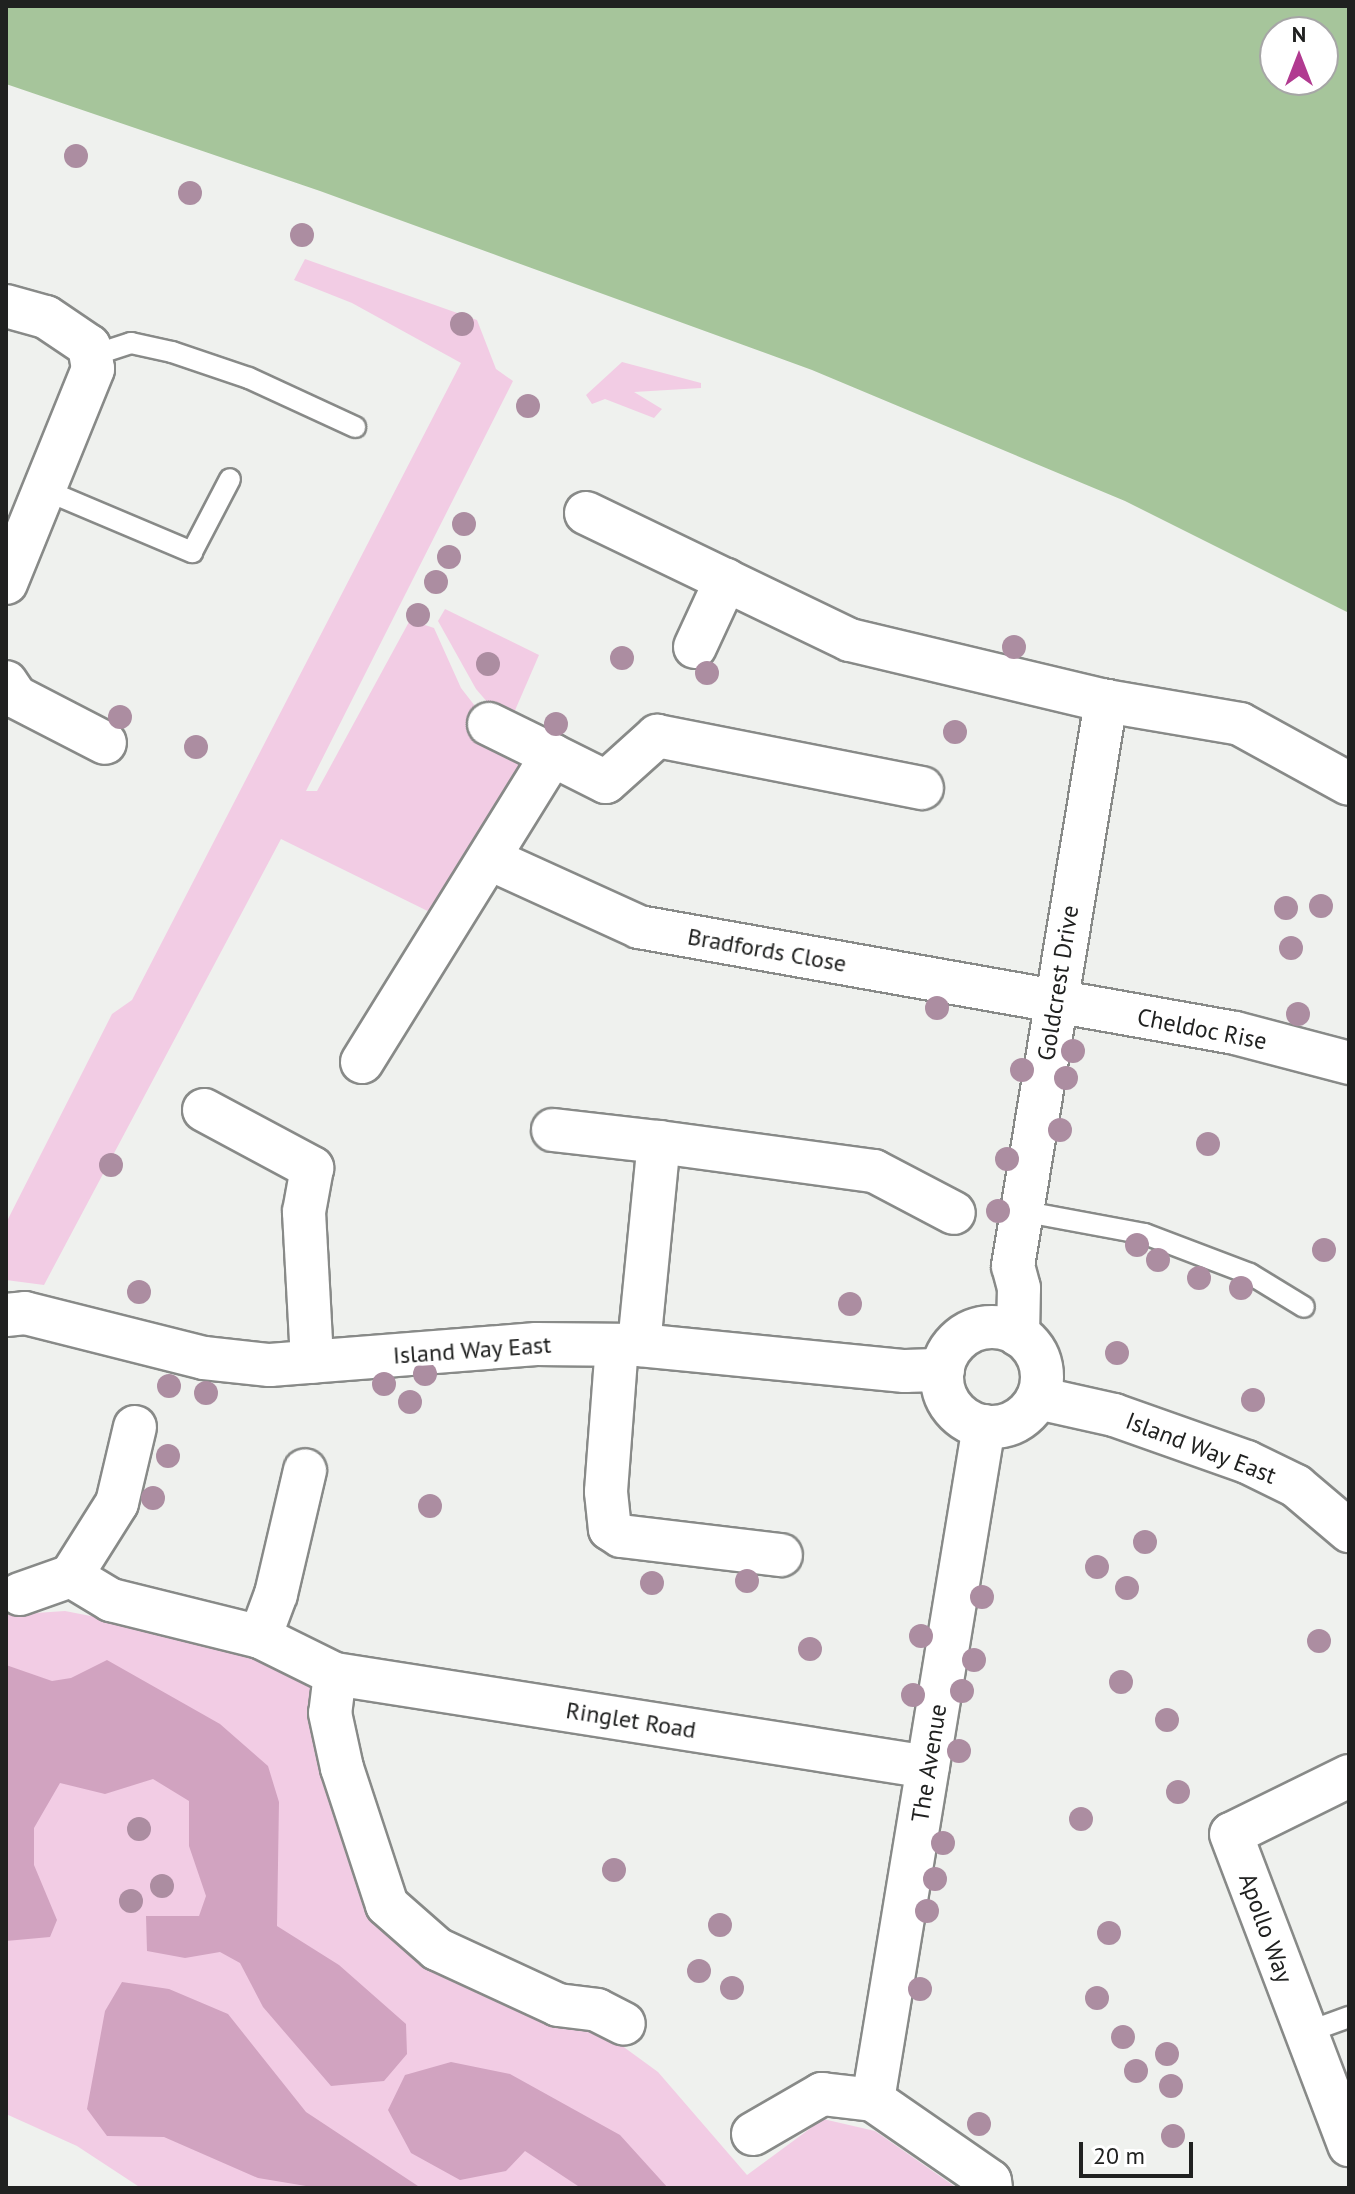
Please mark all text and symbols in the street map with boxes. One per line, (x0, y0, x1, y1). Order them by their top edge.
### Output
north arrow (1259, 16, 1339, 96)
text: N (1292, 20, 1306, 48)
street label: Goldcrest Drive (1031, 903, 1085, 1063)
street label: Bradfords Close (685, 922, 849, 978)
street label: Cheldoc Rise (1134, 1002, 1270, 1056)
street label: Island Way East (391, 1330, 553, 1370)
street label: Island Way East (1121, 1406, 1281, 1490)
street label: Ringlet Road (564, 1696, 698, 1744)
street label: The Avenue (905, 1701, 953, 1825)
street label: Apollo Way (1233, 1869, 1299, 1987)
scale bar (1083, 2126, 1197, 2176)
text: 20 m (1093, 2140, 1145, 2171)

